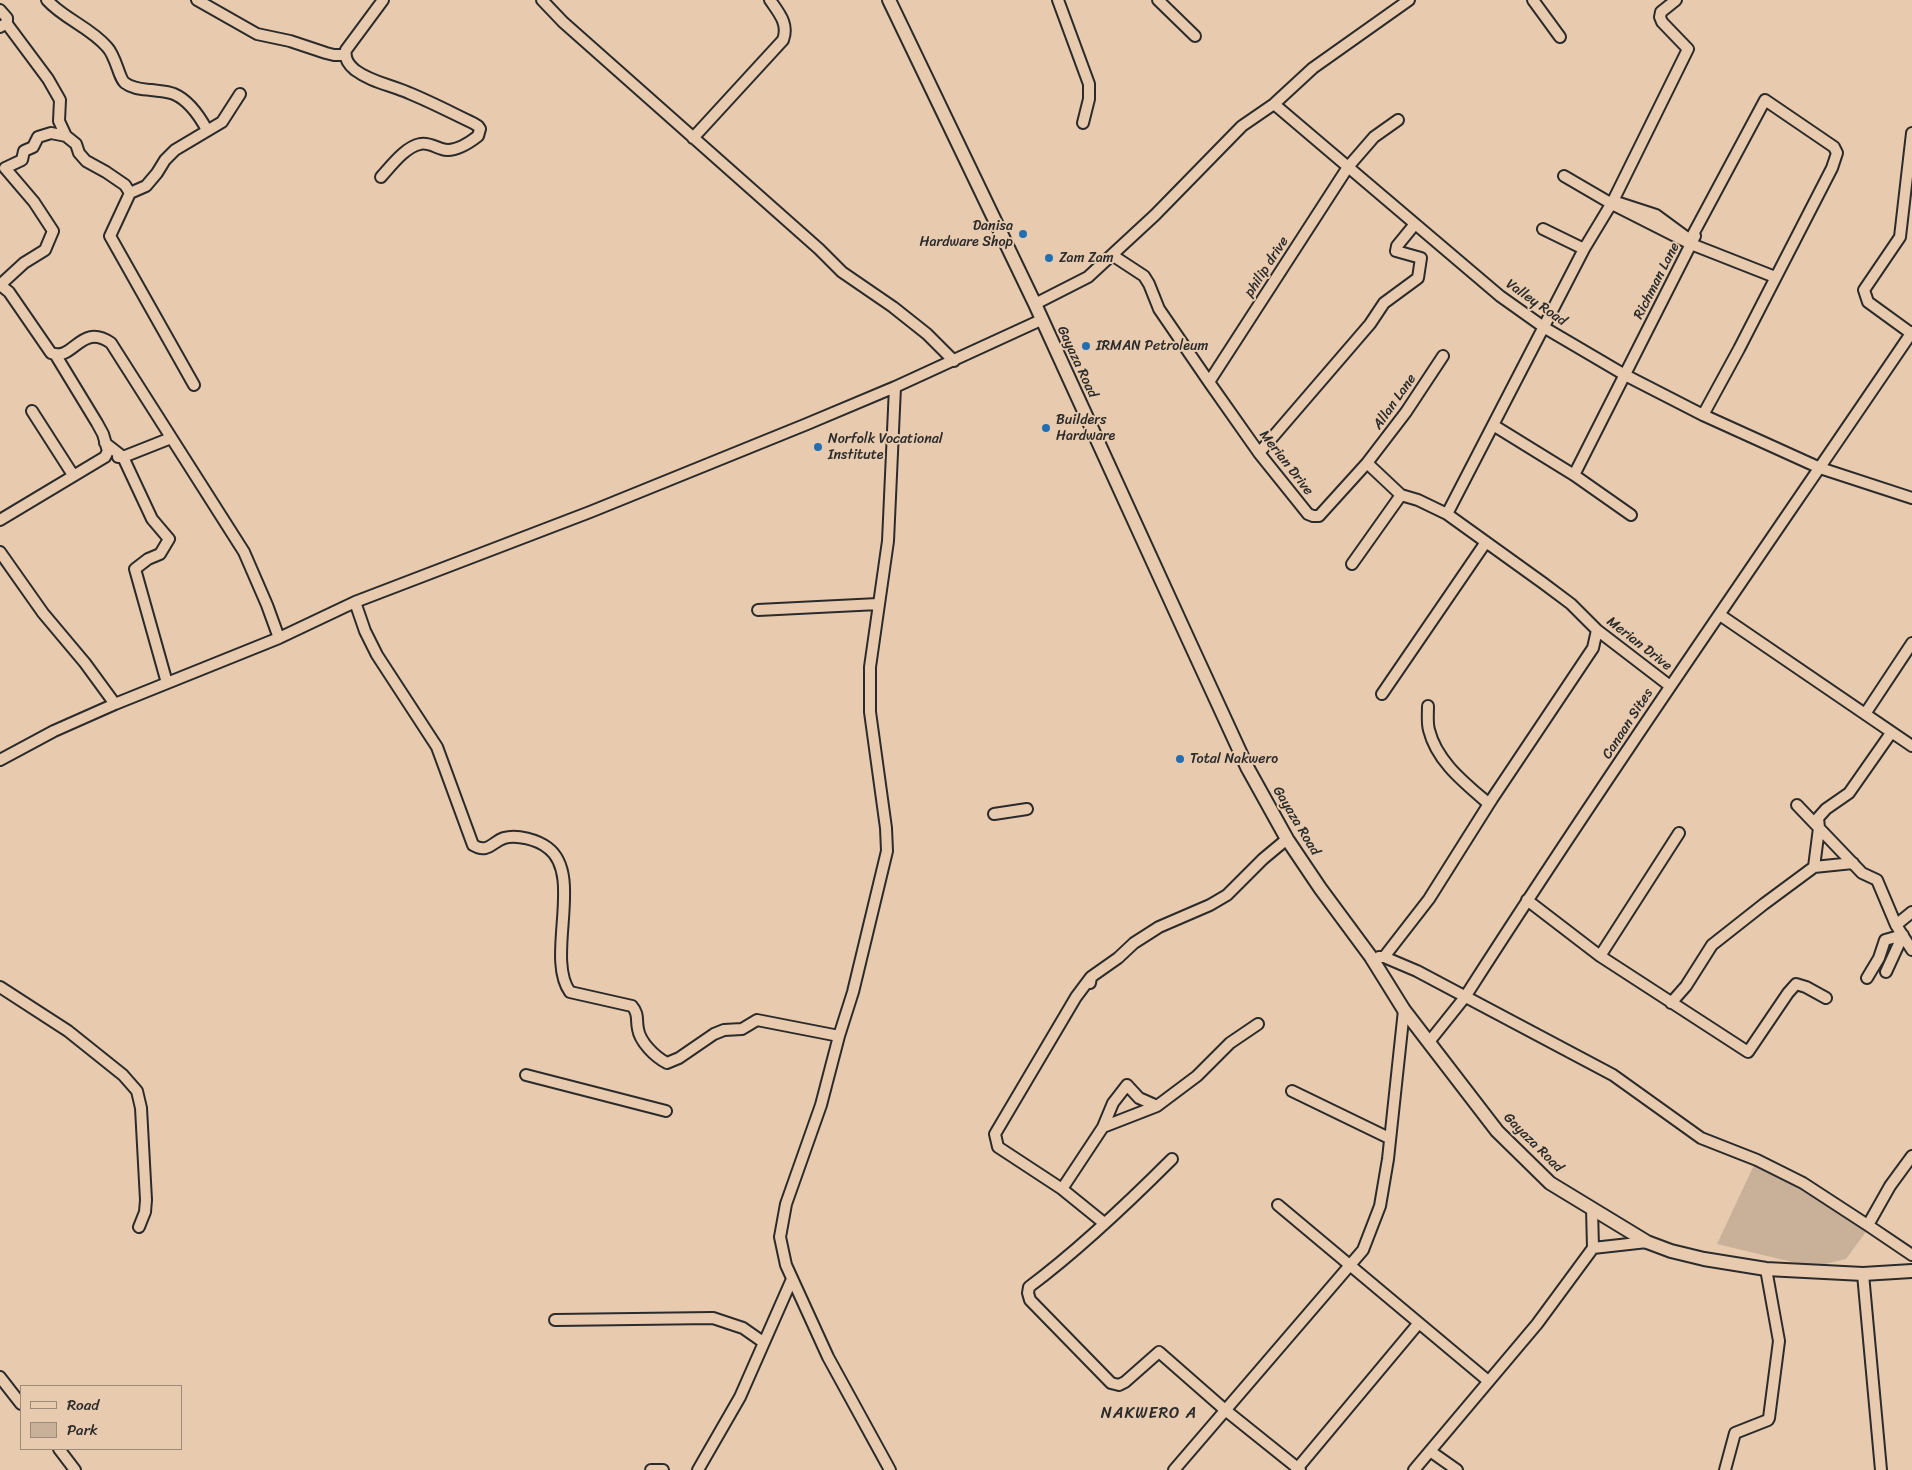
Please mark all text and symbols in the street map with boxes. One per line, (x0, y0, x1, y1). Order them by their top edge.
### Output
place label: Danisa Hardware Shop (919, 218, 1013, 250)
marker: Danisa Hardware Shop (1017, 228, 1029, 240)
street label: philip drive (1241, 234, 1293, 300)
street label: Richman Lane (1630, 240, 1684, 322)
place label: Zam Zam (1059, 250, 1113, 266)
marker: Zam Zam (1043, 252, 1055, 264)
street label: Valley Road (1502, 276, 1570, 330)
street label: Gayaza Road (1053, 323, 1101, 401)
place label: IRMAN Petroleum (1096, 338, 1208, 354)
marker: IRMAN Petroleum (1080, 340, 1092, 352)
street label: Allan Lane (1370, 371, 1420, 433)
place label: Builders Hardware (1056, 412, 1115, 444)
marker: Builders Hardware (1040, 422, 1052, 434)
street label: Merian Drive (1255, 427, 1317, 499)
place label: Norfolk Vocational Institute (828, 431, 943, 464)
marker: Norfolk Vocational Institute (812, 441, 824, 453)
street label: Merian Drive (1603, 613, 1675, 675)
street label: Canaan Sites (1599, 685, 1657, 763)
place label: Total Nakwero (1190, 751, 1278, 767)
marker: Total Nakwero (1174, 753, 1186, 765)
street label: Gayaza Road (1269, 784, 1323, 858)
street label: Gayaza Road (1500, 1110, 1566, 1176)
legend (20, 1385, 182, 1450)
text: Road (67, 1392, 99, 1418)
district label: NAKWERO A (1100, 1404, 1198, 1424)
text: Park (67, 1417, 98, 1443)

